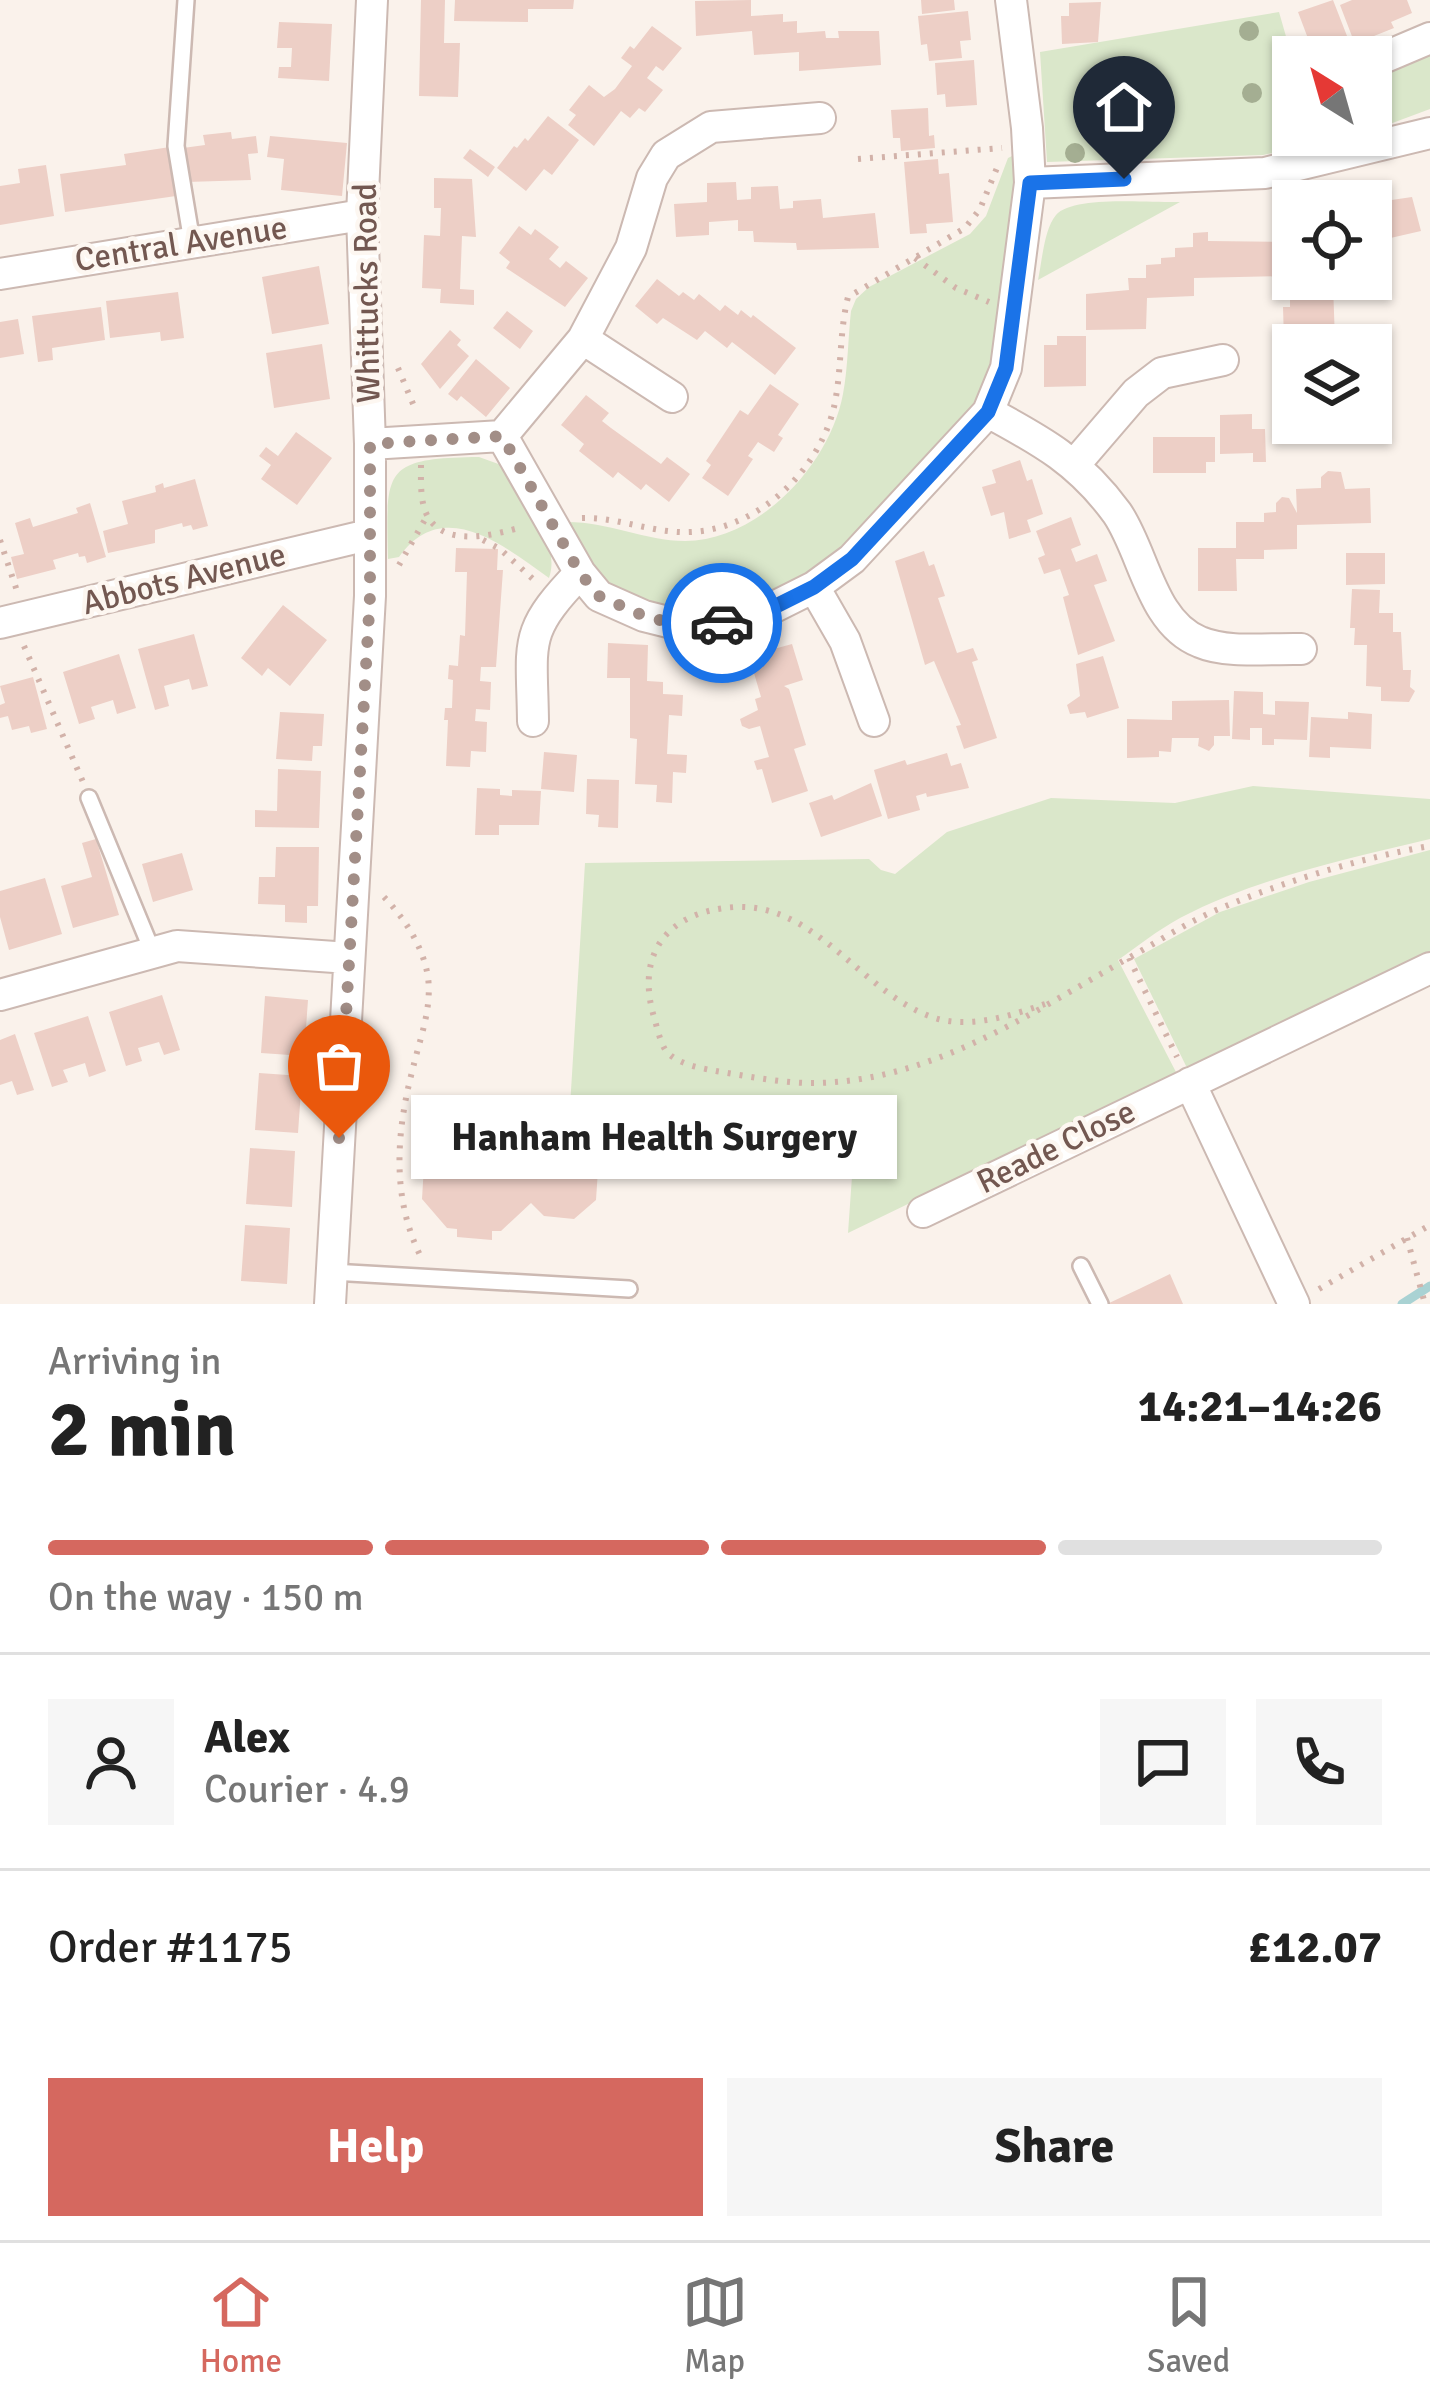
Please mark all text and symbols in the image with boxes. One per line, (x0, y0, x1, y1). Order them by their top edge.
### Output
north arrow (1272, 36, 1392, 156)
map controls (1272, 36, 1392, 444)
pin (1073, 56, 1175, 179)
icon: home (1091, 74, 1157, 140)
button: locate (1272, 180, 1392, 300)
street label: Whittucks Road (345, 183, 389, 403)
street label: Central Avenue (72, 207, 290, 281)
button: layers (1272, 324, 1392, 444)
street label: Abbots Avenue (78, 534, 290, 624)
courier (662, 563, 782, 683)
icon: car (689, 590, 755, 656)
pin (288, 1015, 390, 1138)
icon: bag (306, 1033, 372, 1099)
street label: Reade Close (970, 1091, 1142, 1203)
callout: Hanham Health Surgery (411, 1096, 897, 1180)
text: Hanham Health Surgery (451, 1113, 857, 1161)
text: Arriving in (48, 1337, 222, 1385)
text: 14:21–14:26 (1138, 1379, 1382, 1434)
text: 2 min (48, 1382, 236, 1478)
text: On the way · 150 m (48, 1573, 364, 1621)
button: person (48, 1699, 174, 1825)
button: chat (1100, 1699, 1226, 1825)
button: phone (1256, 1699, 1382, 1825)
text: Alex (204, 1710, 290, 1765)
text: Courier · 4.9 (204, 1765, 410, 1813)
text: Order #1175 (48, 1920, 293, 1975)
text: £12.07 (1248, 1920, 1382, 1975)
button: Help (48, 2078, 703, 2216)
button: Share (727, 2078, 1382, 2216)
tab: Home (200, 2269, 282, 2382)
tab: Map (682, 2269, 748, 2382)
tab: Saved (1147, 2269, 1230, 2382)

